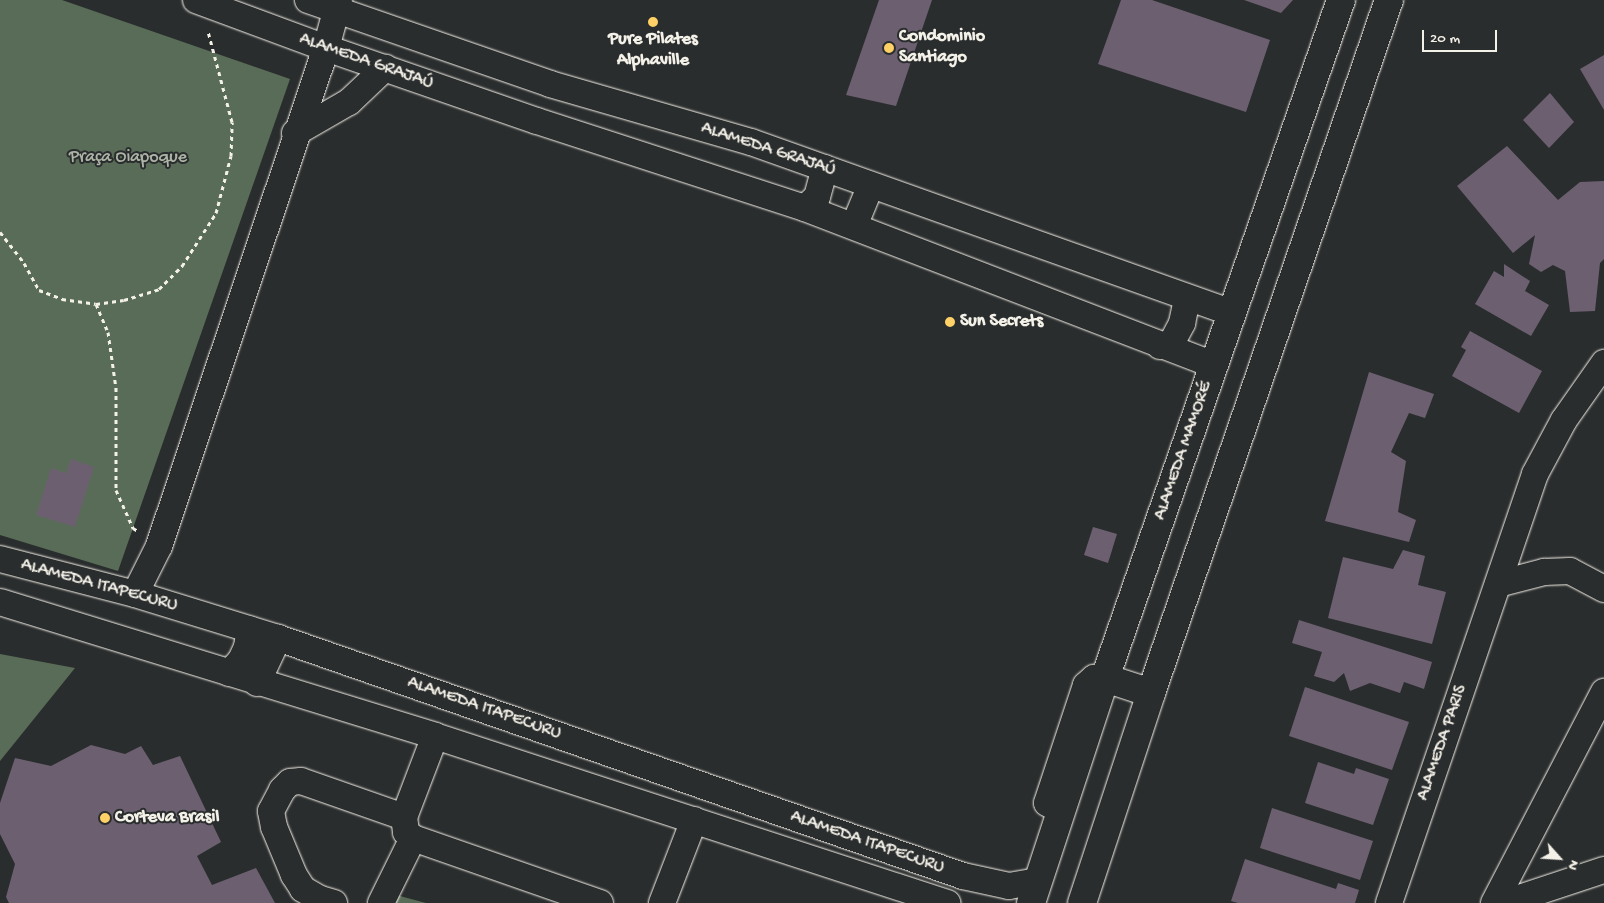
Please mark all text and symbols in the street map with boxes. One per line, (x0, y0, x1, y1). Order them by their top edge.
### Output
marker: Pure Pilates Alphaville (647, 16, 659, 28)
scale bar (1424, 20, 1499, 52)
place label: Condominio Santiago (899, 27, 985, 70)
street label: ALAMEDA GRAJAÚ (296, 29, 436, 95)
place label: Pure Pilates Alphaville (608, 30, 698, 72)
text: 20 m (1430, 30, 1460, 48)
marker: Condominio Santiago (883, 42, 895, 54)
street label: ALAMEDA GRAJAÚ (698, 118, 838, 182)
park label: Praça Oiapoque (69, 147, 187, 169)
place label: Sun Secrets (960, 311, 1043, 333)
marker: Sun Secrets (944, 316, 956, 328)
street label: ALAMEDA MAMORÉ (1150, 379, 1218, 523)
street label: ALAMEDA ITAPECURU (18, 555, 180, 617)
street label: ALAMEDA ITAPECURU (404, 673, 564, 745)
street label: ALAMEDA PARIS (1413, 682, 1473, 804)
place label: Corteva Brasil (115, 807, 219, 829)
street label: ALAMEDA ITAPECURU (787, 807, 947, 879)
marker: Corteva Brasil (99, 812, 111, 824)
north arrow (1534, 833, 1584, 883)
text: N (1563, 857, 1583, 873)

